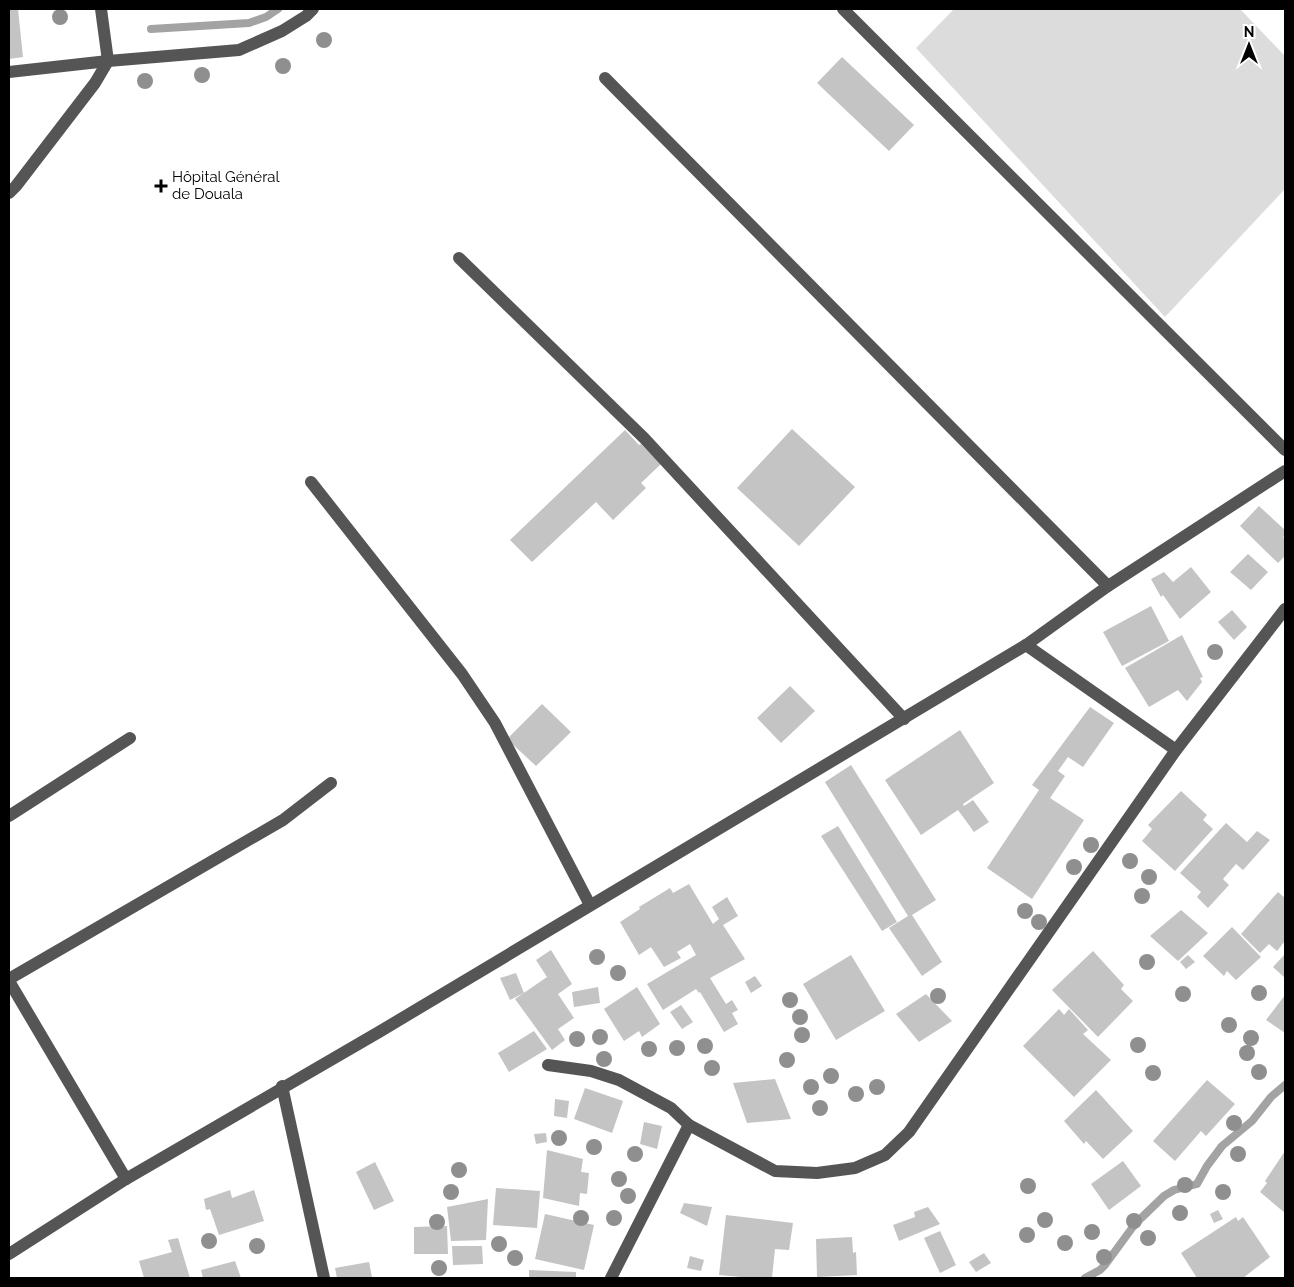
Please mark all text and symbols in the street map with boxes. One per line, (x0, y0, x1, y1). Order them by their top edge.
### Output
north arrow (1224, 20, 1274, 70)
text: N (1244, 24, 1254, 40)
place label: Hôpital Général de Douala (172, 168, 281, 203)
marker: Hôpital Général de Douala (154, 179, 168, 193)

